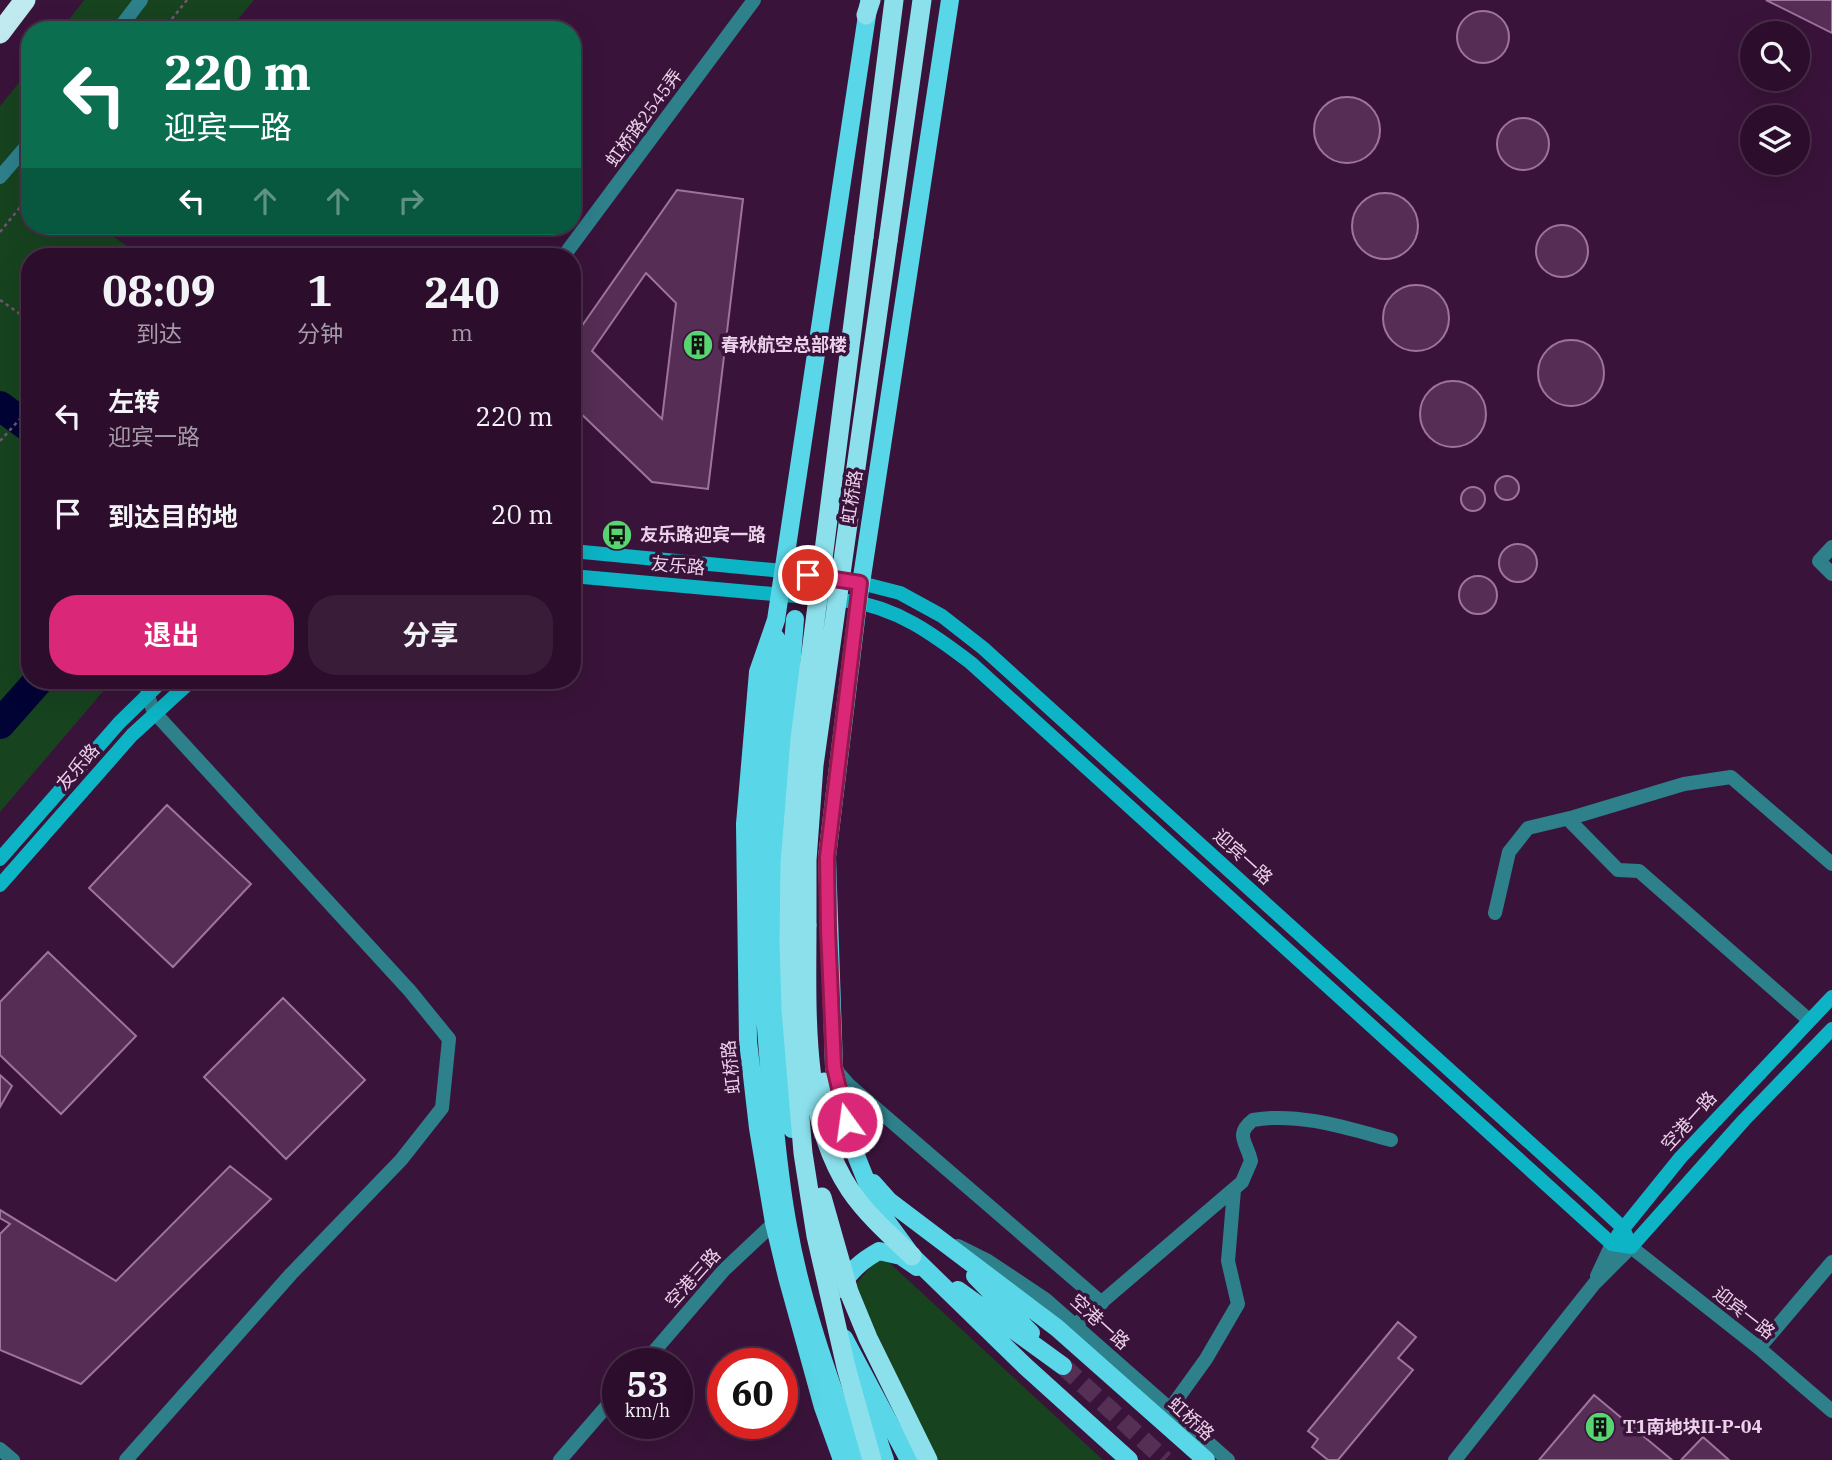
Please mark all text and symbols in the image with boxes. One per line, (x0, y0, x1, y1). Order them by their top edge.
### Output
map controls (1740, 21, 1810, 175)
button: search (1740, 21, 1810, 91)
text: 220 m (164, 40, 311, 103)
icon: left (49, 49, 140, 140)
street label: 虹桥路2545弄 (600, 64, 687, 171)
button: layers (1740, 105, 1810, 175)
text: 迎宾一路 (164, 106, 292, 148)
icon: left (173, 182, 211, 220)
icon: ahead (246, 182, 284, 220)
icon: ahead (319, 182, 357, 220)
icon: right (392, 182, 430, 220)
text: 08:09 (102, 263, 216, 318)
text: 1 (307, 263, 333, 318)
text: 240 (424, 265, 500, 320)
text: m (451, 317, 473, 347)
text: 到达 (136, 318, 182, 348)
text: 分钟 (297, 318, 343, 348)
building icon: 春秋航空总部楼 (681, 328, 715, 362)
place label: 春秋航空总部楼 (721, 333, 847, 356)
text: 左转 (108, 384, 160, 418)
icon: left (49, 397, 87, 435)
text: 220 m (475, 399, 553, 433)
text: 迎宾一路 (108, 421, 200, 451)
street label: 虹桥路 (836, 468, 867, 525)
icon: arrive (49, 495, 87, 533)
text: 20 m (491, 497, 553, 531)
text: 到达目的地 (108, 499, 238, 533)
bus stop icon: 友乐路迎宾一路 (600, 518, 634, 552)
place label: 友乐路迎宾一路 (640, 523, 766, 546)
pin (778, 545, 838, 605)
street label: 友乐路 (650, 552, 706, 579)
icon: arrive (789, 556, 827, 594)
button: 退出 (49, 595, 294, 675)
button: 分享 (308, 595, 553, 675)
street label: 友乐路 (51, 739, 104, 795)
street label: 迎宾一路 (1209, 824, 1278, 889)
street label: 虹桥路 (716, 1039, 745, 1095)
position arrow (810, 1085, 884, 1159)
street label: 空港一路 (1656, 1086, 1721, 1155)
street label: 空港三路 (660, 1243, 725, 1312)
street label: 迎宾一路 (1709, 1281, 1780, 1344)
street label: 空港一路 (1066, 1289, 1135, 1354)
speed limit sign: 60 (707, 1348, 798, 1439)
text: 53 (626, 1361, 669, 1407)
street label: 虹桥路 (1164, 1392, 1219, 1445)
text: km/h (625, 1399, 670, 1422)
building icon: T1南地块II-P-04 (1583, 1410, 1617, 1444)
place label: T1南地块II-P-04 (1623, 1415, 1763, 1438)

